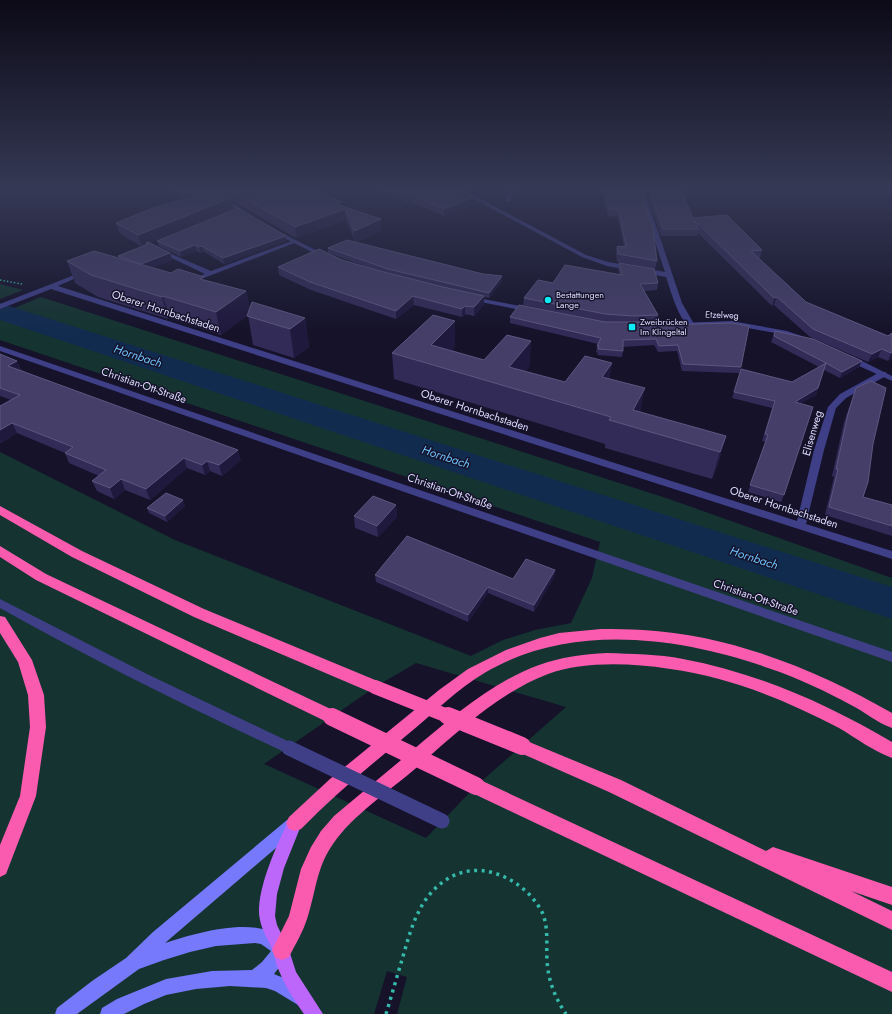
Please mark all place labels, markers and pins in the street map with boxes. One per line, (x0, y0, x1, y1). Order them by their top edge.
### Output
place label: Bestattungen Lange (556, 288, 604, 311)
marker: Bestattungen Lange (543, 295, 553, 305)
place label: Zweibrücken Im Klingeltal (640, 315, 688, 338)
marker: Zweibrücken Im Klingeltal (627, 322, 637, 332)

